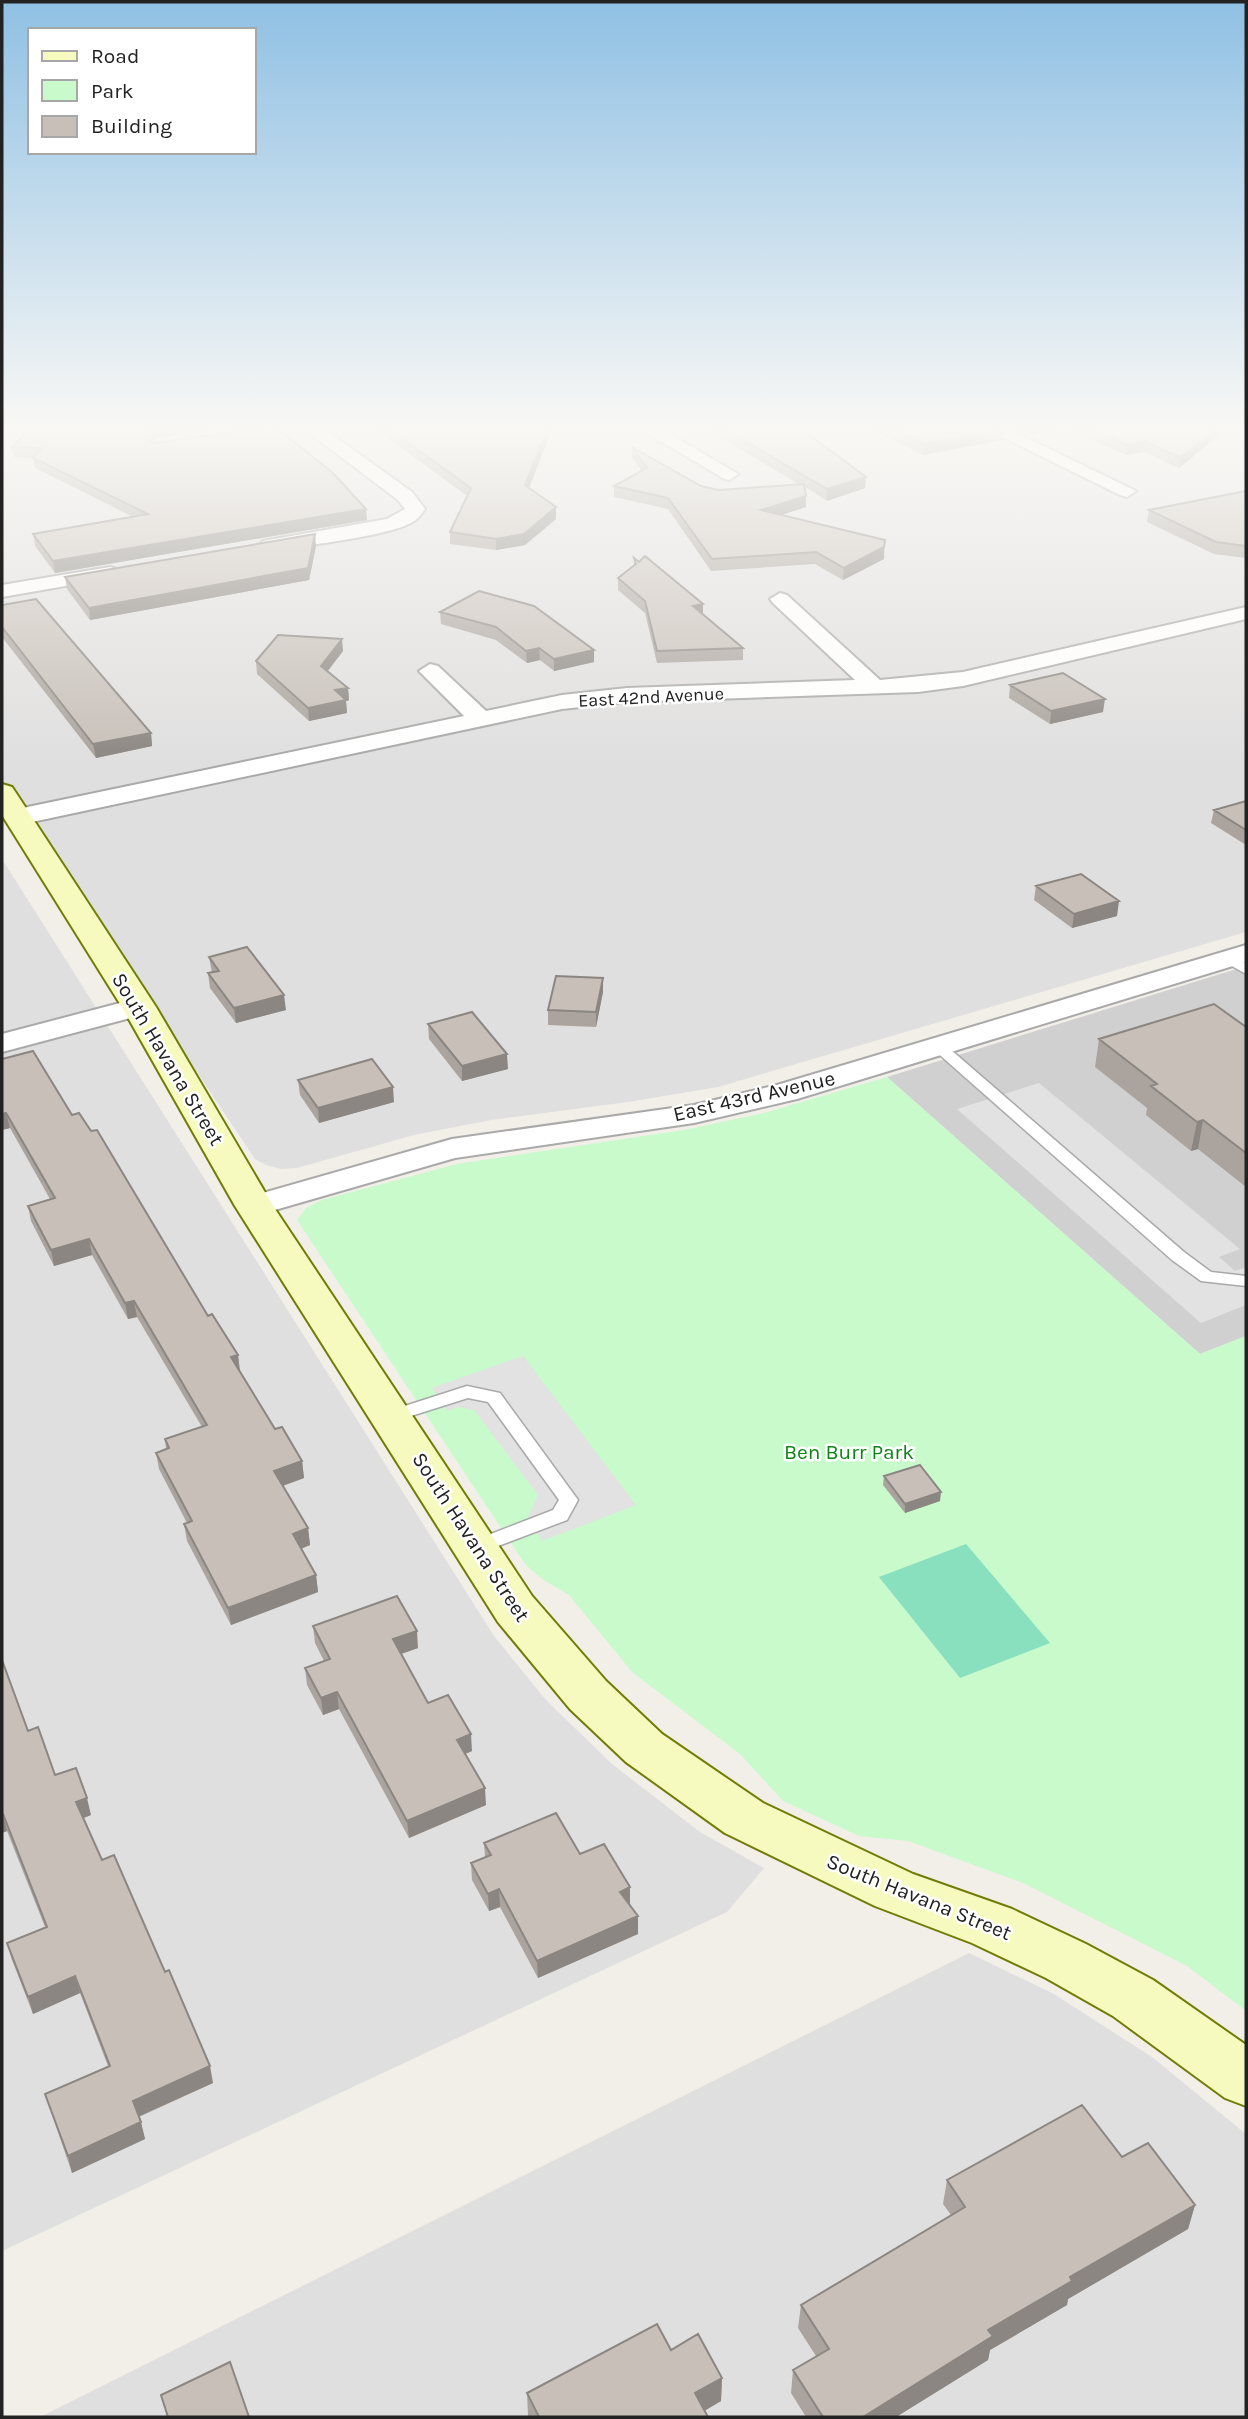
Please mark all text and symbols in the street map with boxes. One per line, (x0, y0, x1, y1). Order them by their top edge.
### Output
legend (28, 28, 256, 154)
text: Road (91, 44, 139, 68)
text: Park (91, 79, 134, 103)
text: Building (91, 114, 172, 138)
street label: East 42nd Avenue (577, 682, 725, 712)
street label: South Havana Street (107, 968, 229, 1150)
street label: East 43rd Avenue (671, 1066, 837, 1126)
park label: Ben Burr Park (784, 1440, 914, 1464)
street label: South Havana Street (407, 1448, 535, 1626)
street label: South Havana Street (823, 1849, 1015, 1945)

